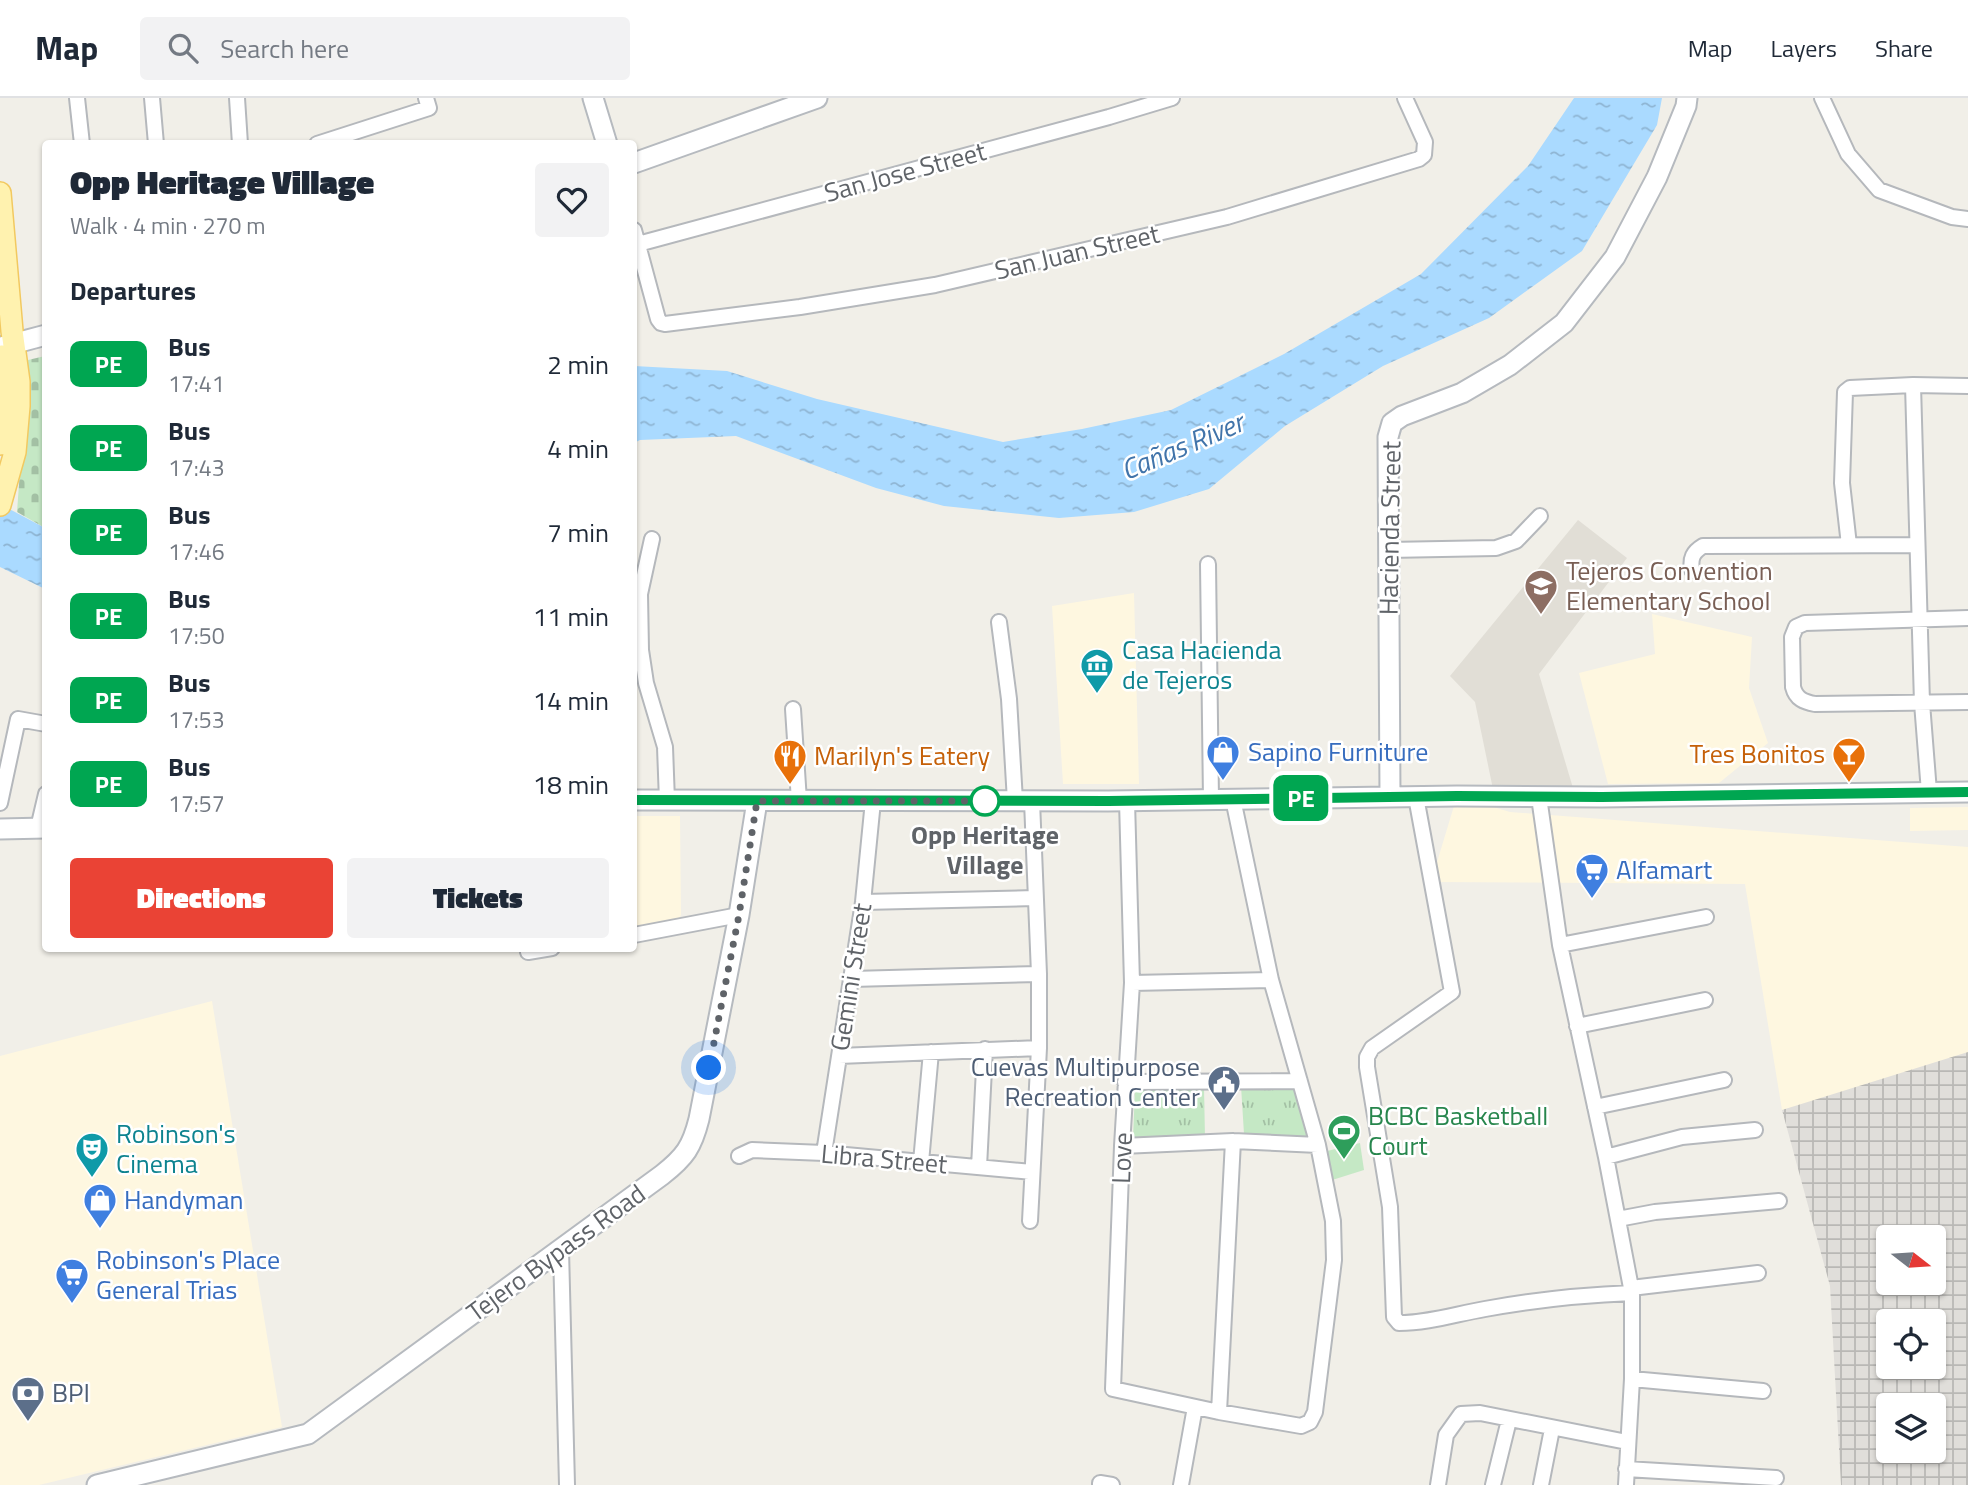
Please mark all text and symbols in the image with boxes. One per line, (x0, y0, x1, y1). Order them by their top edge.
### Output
search box (140, 17, 630, 80)
text: Map (35, 23, 98, 73)
icon: search (164, 29, 202, 67)
text: Search here (220, 29, 349, 68)
text: Map (1688, 30, 1733, 66)
text: Layers (1771, 30, 1837, 66)
text: Share (1875, 30, 1933, 66)
street label: San Jose Street (820, 131, 990, 212)
text: Opp Heritage Village (70, 157, 374, 207)
button: heart (535, 163, 609, 237)
text: Walk · 4 min · 270 m (70, 208, 266, 243)
street label: San Juan Street (991, 214, 1163, 289)
text: Departures (70, 271, 196, 310)
text: Bus (168, 327, 210, 366)
text: 2 min (547, 345, 609, 384)
text: PE (95, 346, 122, 382)
text: 17:41 (168, 366, 225, 401)
water label: Cañas River (1114, 399, 1253, 491)
text: Bus (168, 411, 210, 450)
text: 4 min (547, 429, 609, 468)
text: PE (95, 430, 122, 466)
street label: Hacienda Street (1368, 441, 1411, 615)
text: 17:43 (168, 450, 225, 485)
text: Bus (168, 495, 210, 534)
text: 7 min (547, 513, 609, 552)
text: PE (95, 514, 122, 550)
text: 17:46 (168, 534, 225, 569)
place label: Tejeros Convention Elementary School (1566, 551, 1773, 620)
school or university icon: Tejeros Convention Elementary School (1522, 567, 1560, 616)
text: Bus (168, 579, 210, 618)
text: 11 min (533, 597, 609, 636)
text: PE (95, 598, 122, 634)
text: 17:50 (168, 618, 225, 653)
place label: Casa Hacienda de Tejeros (1122, 630, 1281, 699)
museum icon: Casa Hacienda de Tejeros (1078, 646, 1116, 695)
text: Bus (168, 663, 210, 702)
text: 14 min (533, 681, 609, 720)
text: PE (95, 682, 122, 718)
text: 17:53 (168, 702, 225, 737)
place label: Sapino Furniture (1248, 732, 1428, 771)
shop icon: Sapino Furniture (1204, 733, 1242, 782)
place label: Tres Bonitos (1690, 734, 1825, 773)
bar icon: Tres Bonitos (1830, 735, 1868, 784)
place label: Marilyn's Eatery (814, 736, 990, 775)
restaurant icon: Marilyn's Eatery (771, 737, 809, 786)
text: Bus (168, 747, 210, 786)
text: 18 min (533, 765, 609, 804)
text: PE (95, 766, 122, 802)
line badge: PE (1270, 775, 1332, 821)
text: PE (1287, 780, 1315, 816)
text: 17:57 (168, 786, 225, 821)
marker: Opp Heritage Village (970, 786, 1000, 816)
place label: Opp Heritage Village (911, 815, 1059, 884)
place label: Alfamart (1616, 850, 1712, 889)
supermarket icon: Alfamart (1573, 851, 1611, 900)
button: Directions (70, 858, 333, 938)
button: Tickets (347, 858, 609, 938)
street label: Gemini Street (820, 900, 881, 1054)
place label: Cuevas Multipurpose Recreation Center (971, 1047, 1200, 1116)
your location (691, 1050, 726, 1085)
public building icon: Cuevas Multipurpose Recreation Center (1205, 1063, 1243, 1112)
place label: BCBC Basketball Court (1368, 1096, 1548, 1165)
sports icon: BCBC Basketball Court (1325, 1112, 1363, 1161)
place label: Robinson's Cinema (116, 1114, 236, 1183)
theatre icon: Robinson's Cinema (73, 1130, 111, 1179)
street label: Love (1101, 1132, 1142, 1184)
street label: Libra Street (819, 1134, 949, 1183)
street label: Tejero Bypass Road (458, 1174, 653, 1331)
place label: Handyman (124, 1180, 244, 1219)
shop icon: Handyman (81, 1181, 119, 1230)
north arrow (1876, 1225, 1946, 1295)
map controls (1876, 1225, 1946, 1463)
place label: Robinson's Place General Trias (96, 1240, 280, 1309)
supermarket icon: Robinson's Place General Trias (53, 1256, 91, 1305)
button: locate (1876, 1309, 1946, 1379)
place label: BPI (52, 1373, 90, 1412)
bank icon: BPI (9, 1374, 47, 1423)
button: layers (1876, 1393, 1946, 1463)

